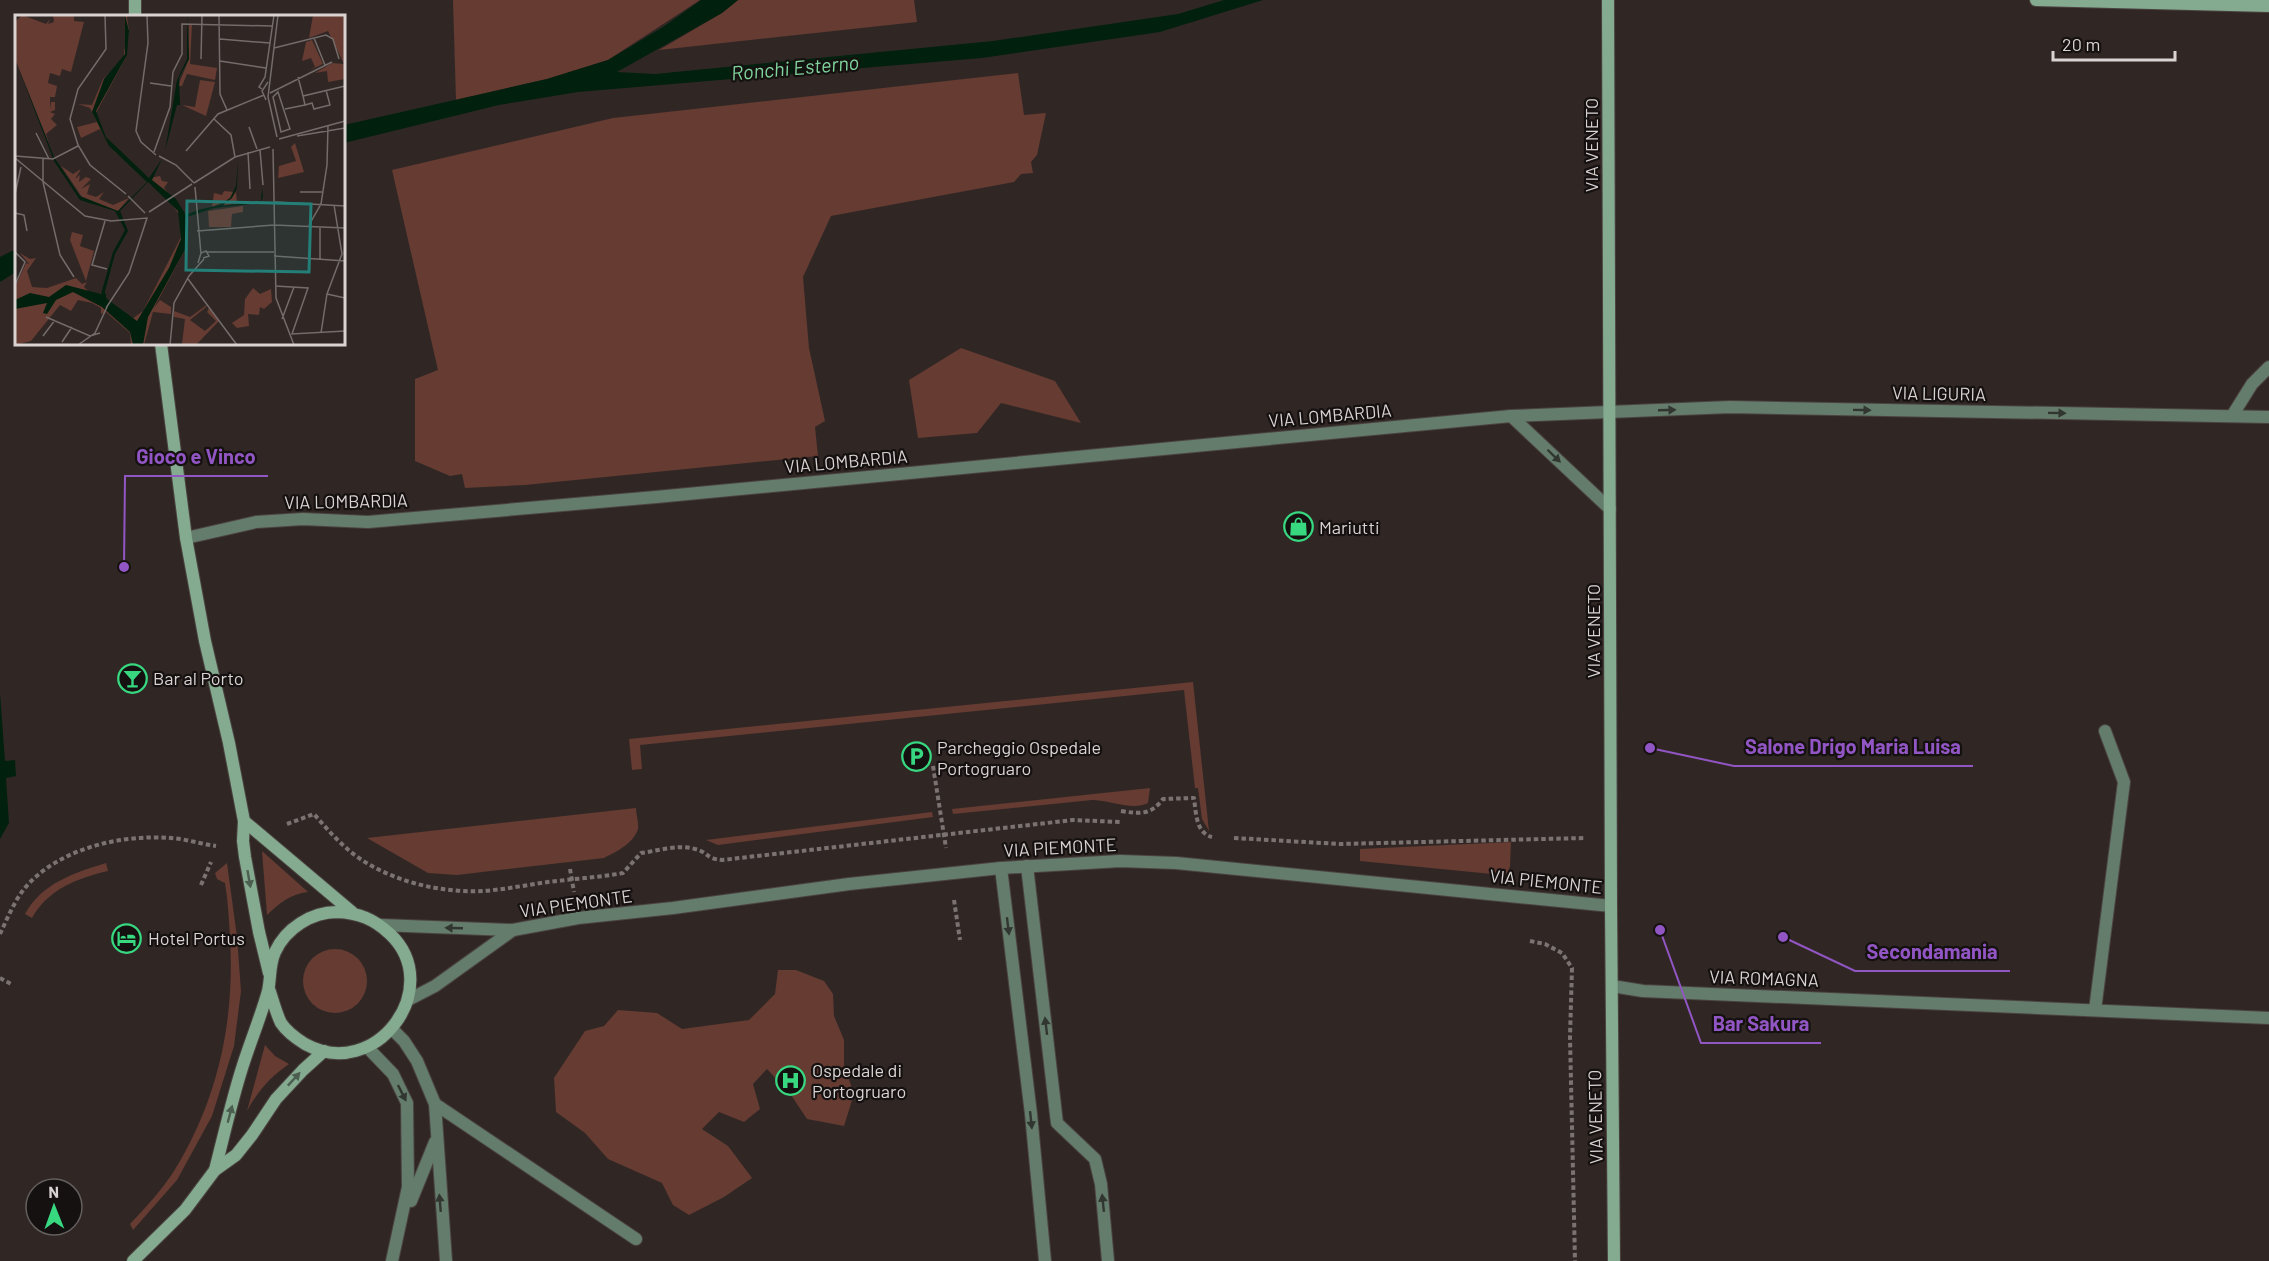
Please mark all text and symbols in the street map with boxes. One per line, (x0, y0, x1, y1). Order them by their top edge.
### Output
inset map (15, 15, 345, 345)
scale bar (2053, 24, 2174, 62)
text: 20 m (2062, 33, 2100, 55)
water label: Ronchi Esterno (730, 49, 860, 85)
street label: VIA VENETO (1580, 98, 1602, 192)
street label: VIA LIGURIA (1892, 381, 1986, 405)
street label: VIA LOMBARDIA (1267, 399, 1393, 431)
one-way arrow (1658, 405, 1677, 414)
one-way arrow (1853, 405, 1872, 414)
one-way arrow (2048, 408, 2067, 418)
callout: Gioco e Vinco (125, 438, 268, 476)
text: Gioco e Vinco (136, 444, 256, 468)
street label: VIA LOMBARDIA (783, 445, 909, 477)
one-way arrow (1547, 448, 1561, 462)
street label: VIA LOMBARDIA (284, 489, 408, 513)
shop icon: Mariutti (1282, 511, 1314, 543)
place label: Mariutti (1319, 516, 1380, 538)
street label: VIA VENETO (1582, 584, 1604, 678)
bar icon: Bar al Porto (116, 662, 148, 694)
place label: Bar al Porto (153, 667, 244, 689)
callout: Salone Drigo Maria Luisa (1734, 728, 1973, 766)
text: Salone Drigo Maria Luisa (1745, 734, 1961, 758)
place label: Parcheggio Ospedale Portogruaro (937, 736, 1101, 779)
parking icon: Parcheggio Ospedale Portogruaro (900, 741, 932, 773)
street label: VIA PIEMONTE (1003, 833, 1117, 861)
street label: VIA PIEMONTE (1488, 864, 1604, 898)
one-way arrow (245, 870, 254, 889)
street label: VIA PIEMONTE (518, 884, 634, 922)
one-way arrow (1003, 917, 1013, 936)
hotel icon: Hotel Portus (111, 922, 143, 954)
one-way arrow (445, 923, 464, 933)
place label: Hotel Portus (148, 927, 245, 949)
callout: Secondamania (1855, 933, 2010, 971)
text: Secondamania (1866, 939, 1998, 963)
street label: VIA ROMAGNA (1709, 965, 1819, 991)
callout: Bar Sakura (1701, 1005, 1821, 1043)
text: Bar Sakura (1713, 1011, 1809, 1035)
one-way arrow (1041, 1016, 1051, 1035)
place label: Ospedale di Portogruaro (812, 1059, 906, 1102)
hospital icon: Ospedale di Portogruaro (775, 1064, 807, 1096)
street label: VIA VENETO (1583, 1070, 1607, 1164)
one-way arrow (287, 1072, 301, 1087)
one-way arrow (398, 1084, 407, 1101)
one-way arrow (226, 1104, 235, 1122)
one-way arrow (1026, 1110, 1036, 1129)
north arrow (24, 1177, 84, 1237)
text: N (48, 1182, 59, 1201)
one-way arrow (435, 1193, 445, 1212)
one-way arrow (1098, 1193, 1108, 1212)

